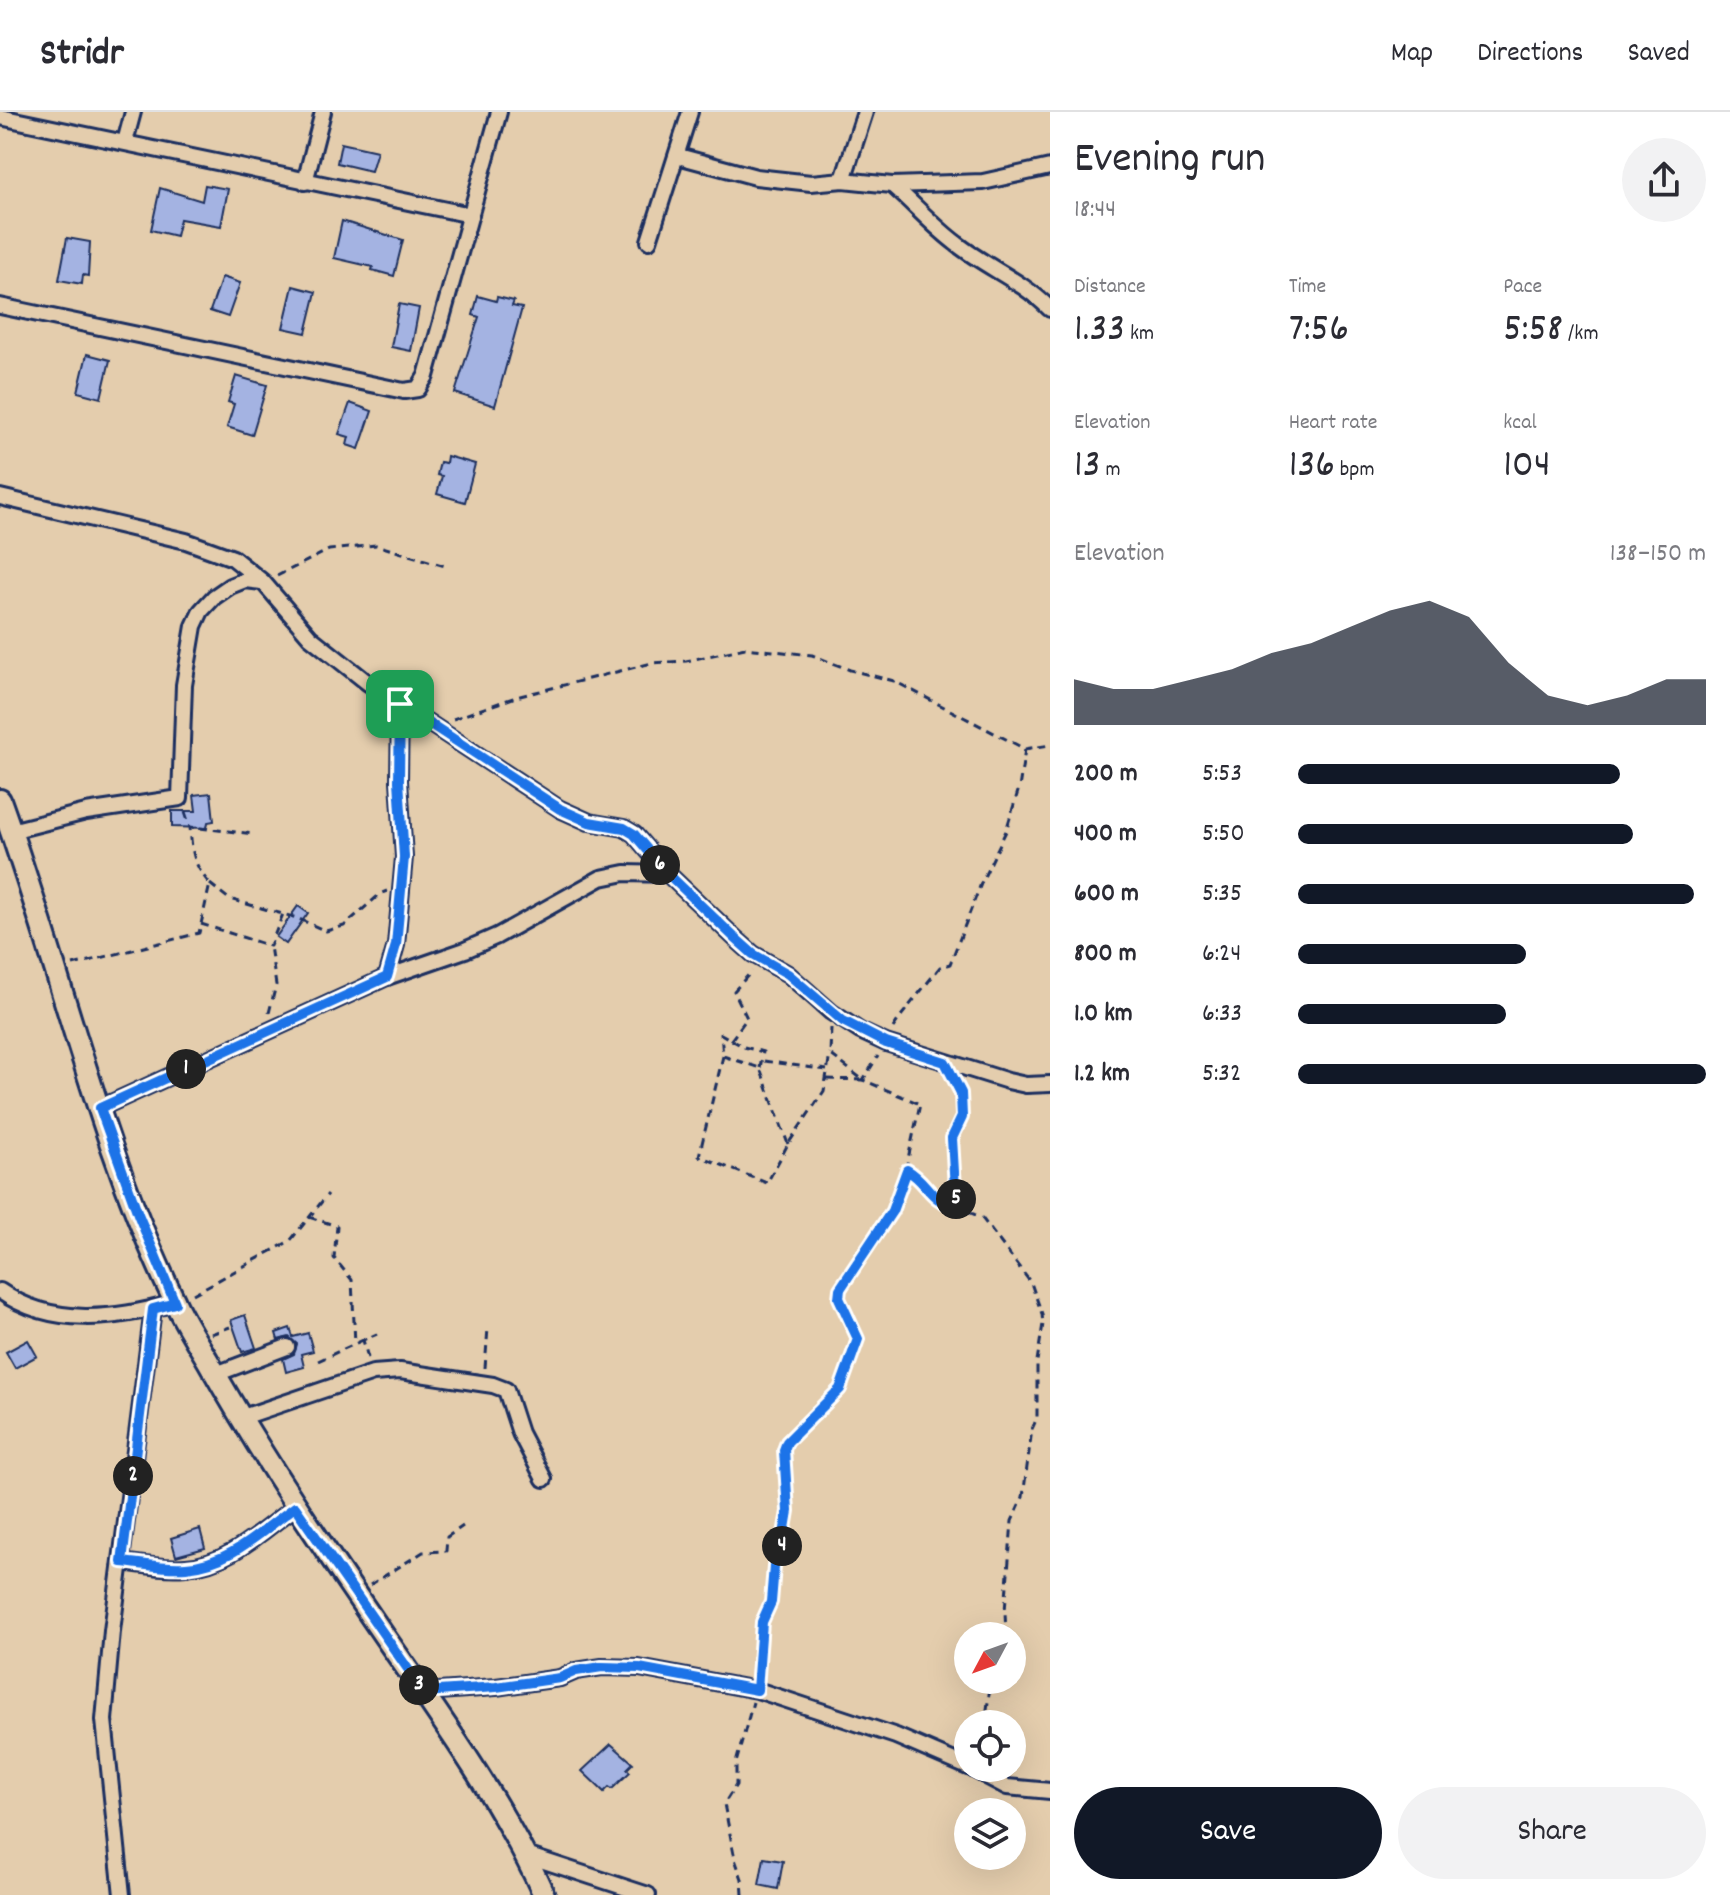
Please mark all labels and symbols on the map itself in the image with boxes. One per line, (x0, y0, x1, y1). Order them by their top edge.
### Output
pin (366, 670, 434, 738)
pin: 6 (640, 845, 680, 885)
pin: 1 (166, 1049, 206, 1089)
pin: 5 (936, 1179, 976, 1219)
pin: 2 (113, 1456, 153, 1496)
pin: 4 (762, 1526, 802, 1566)
north arrow (954, 1622, 1026, 1694)
pin: 3 (399, 1665, 439, 1705)

